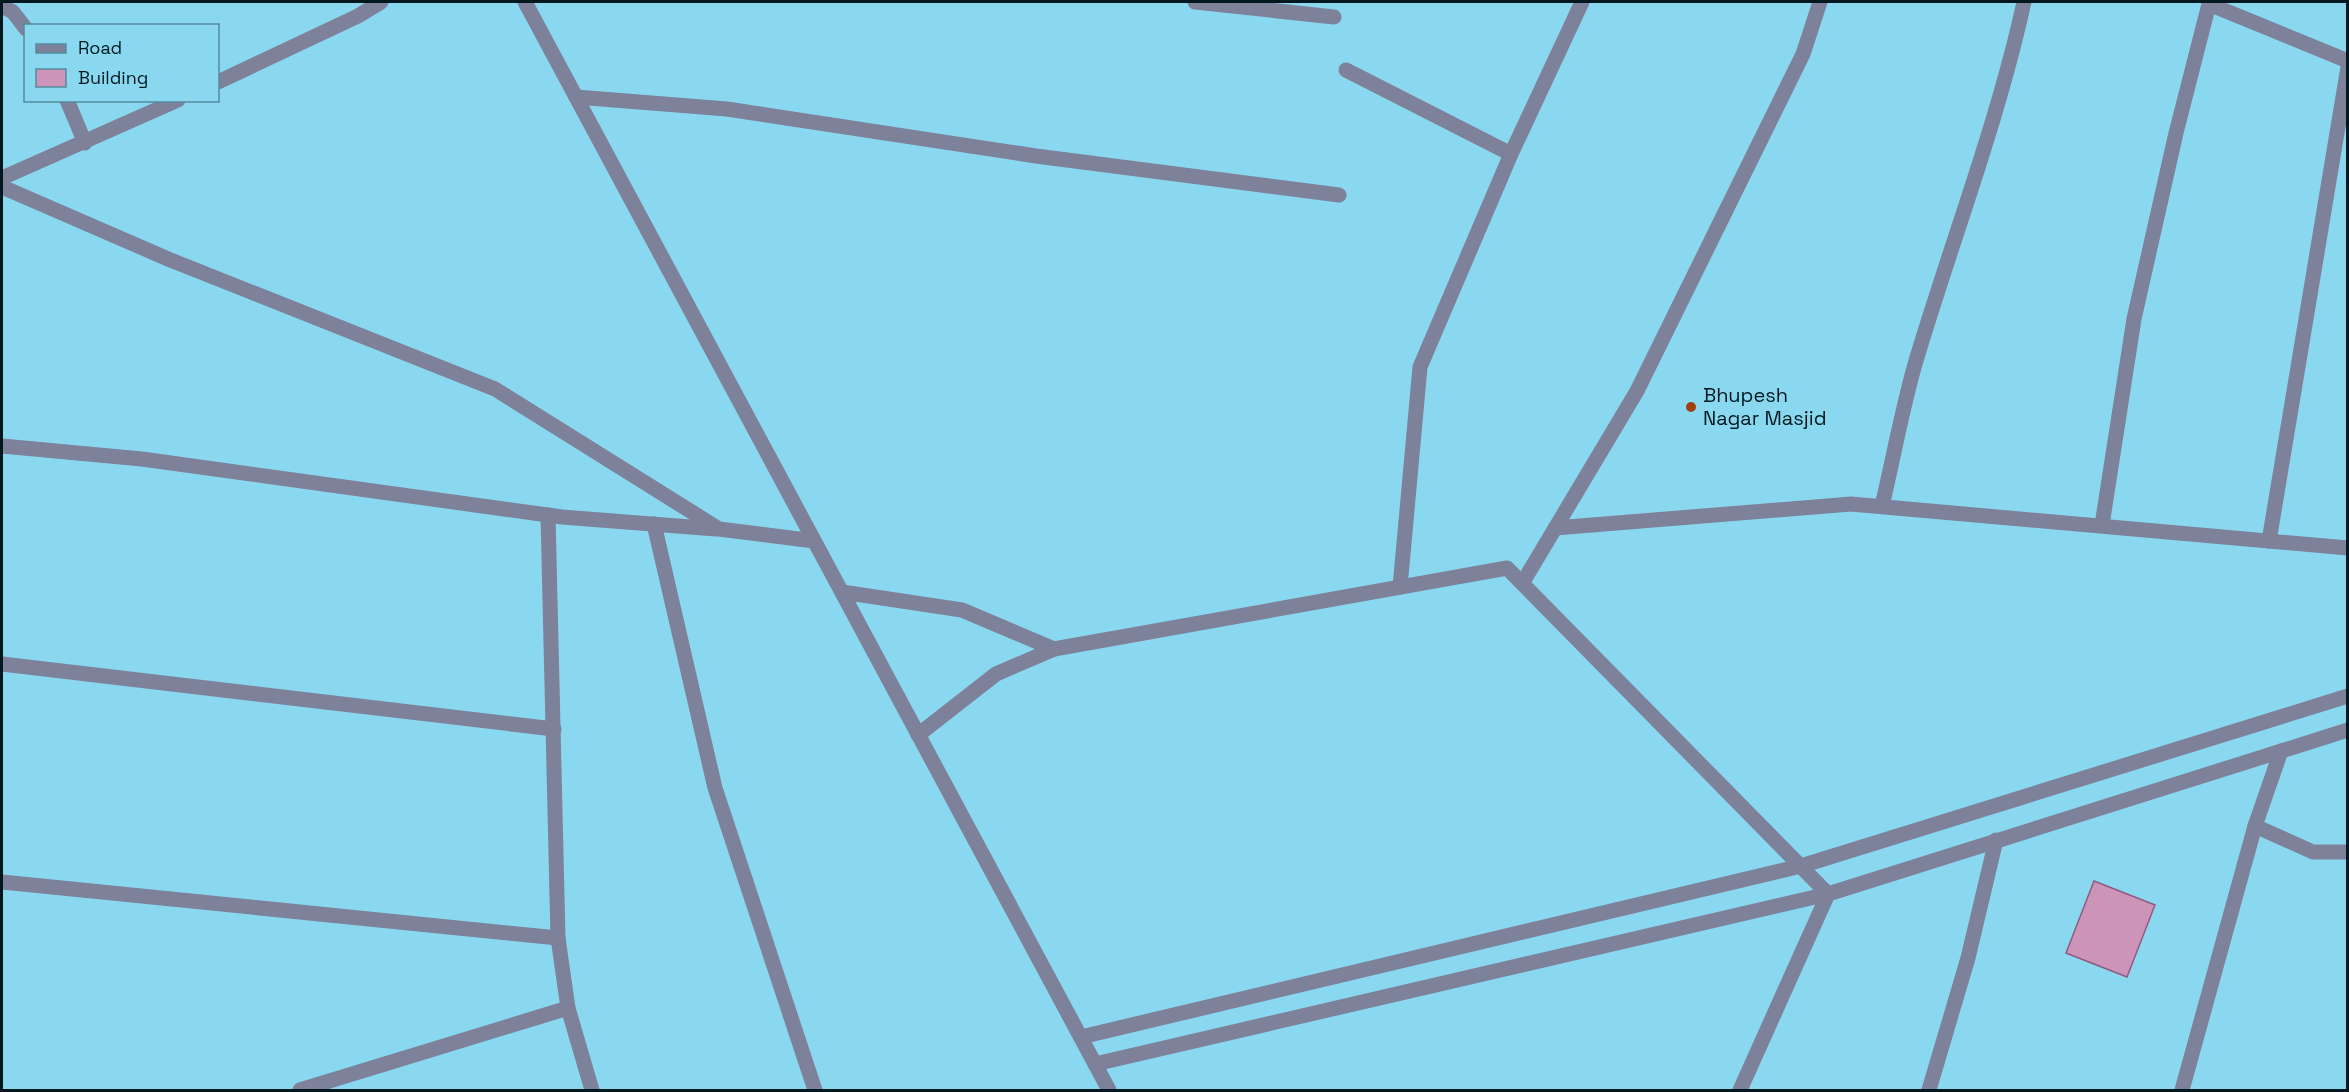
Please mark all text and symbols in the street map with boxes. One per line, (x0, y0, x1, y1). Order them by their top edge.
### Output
legend (24, 24, 219, 102)
text: Road (78, 36, 122, 59)
text: Building (78, 66, 148, 89)
place label: Bhupesh Nagar Masjid (1703, 382, 1827, 431)
marker: Bhupesh Nagar Masjid (1684, 400, 1698, 414)

